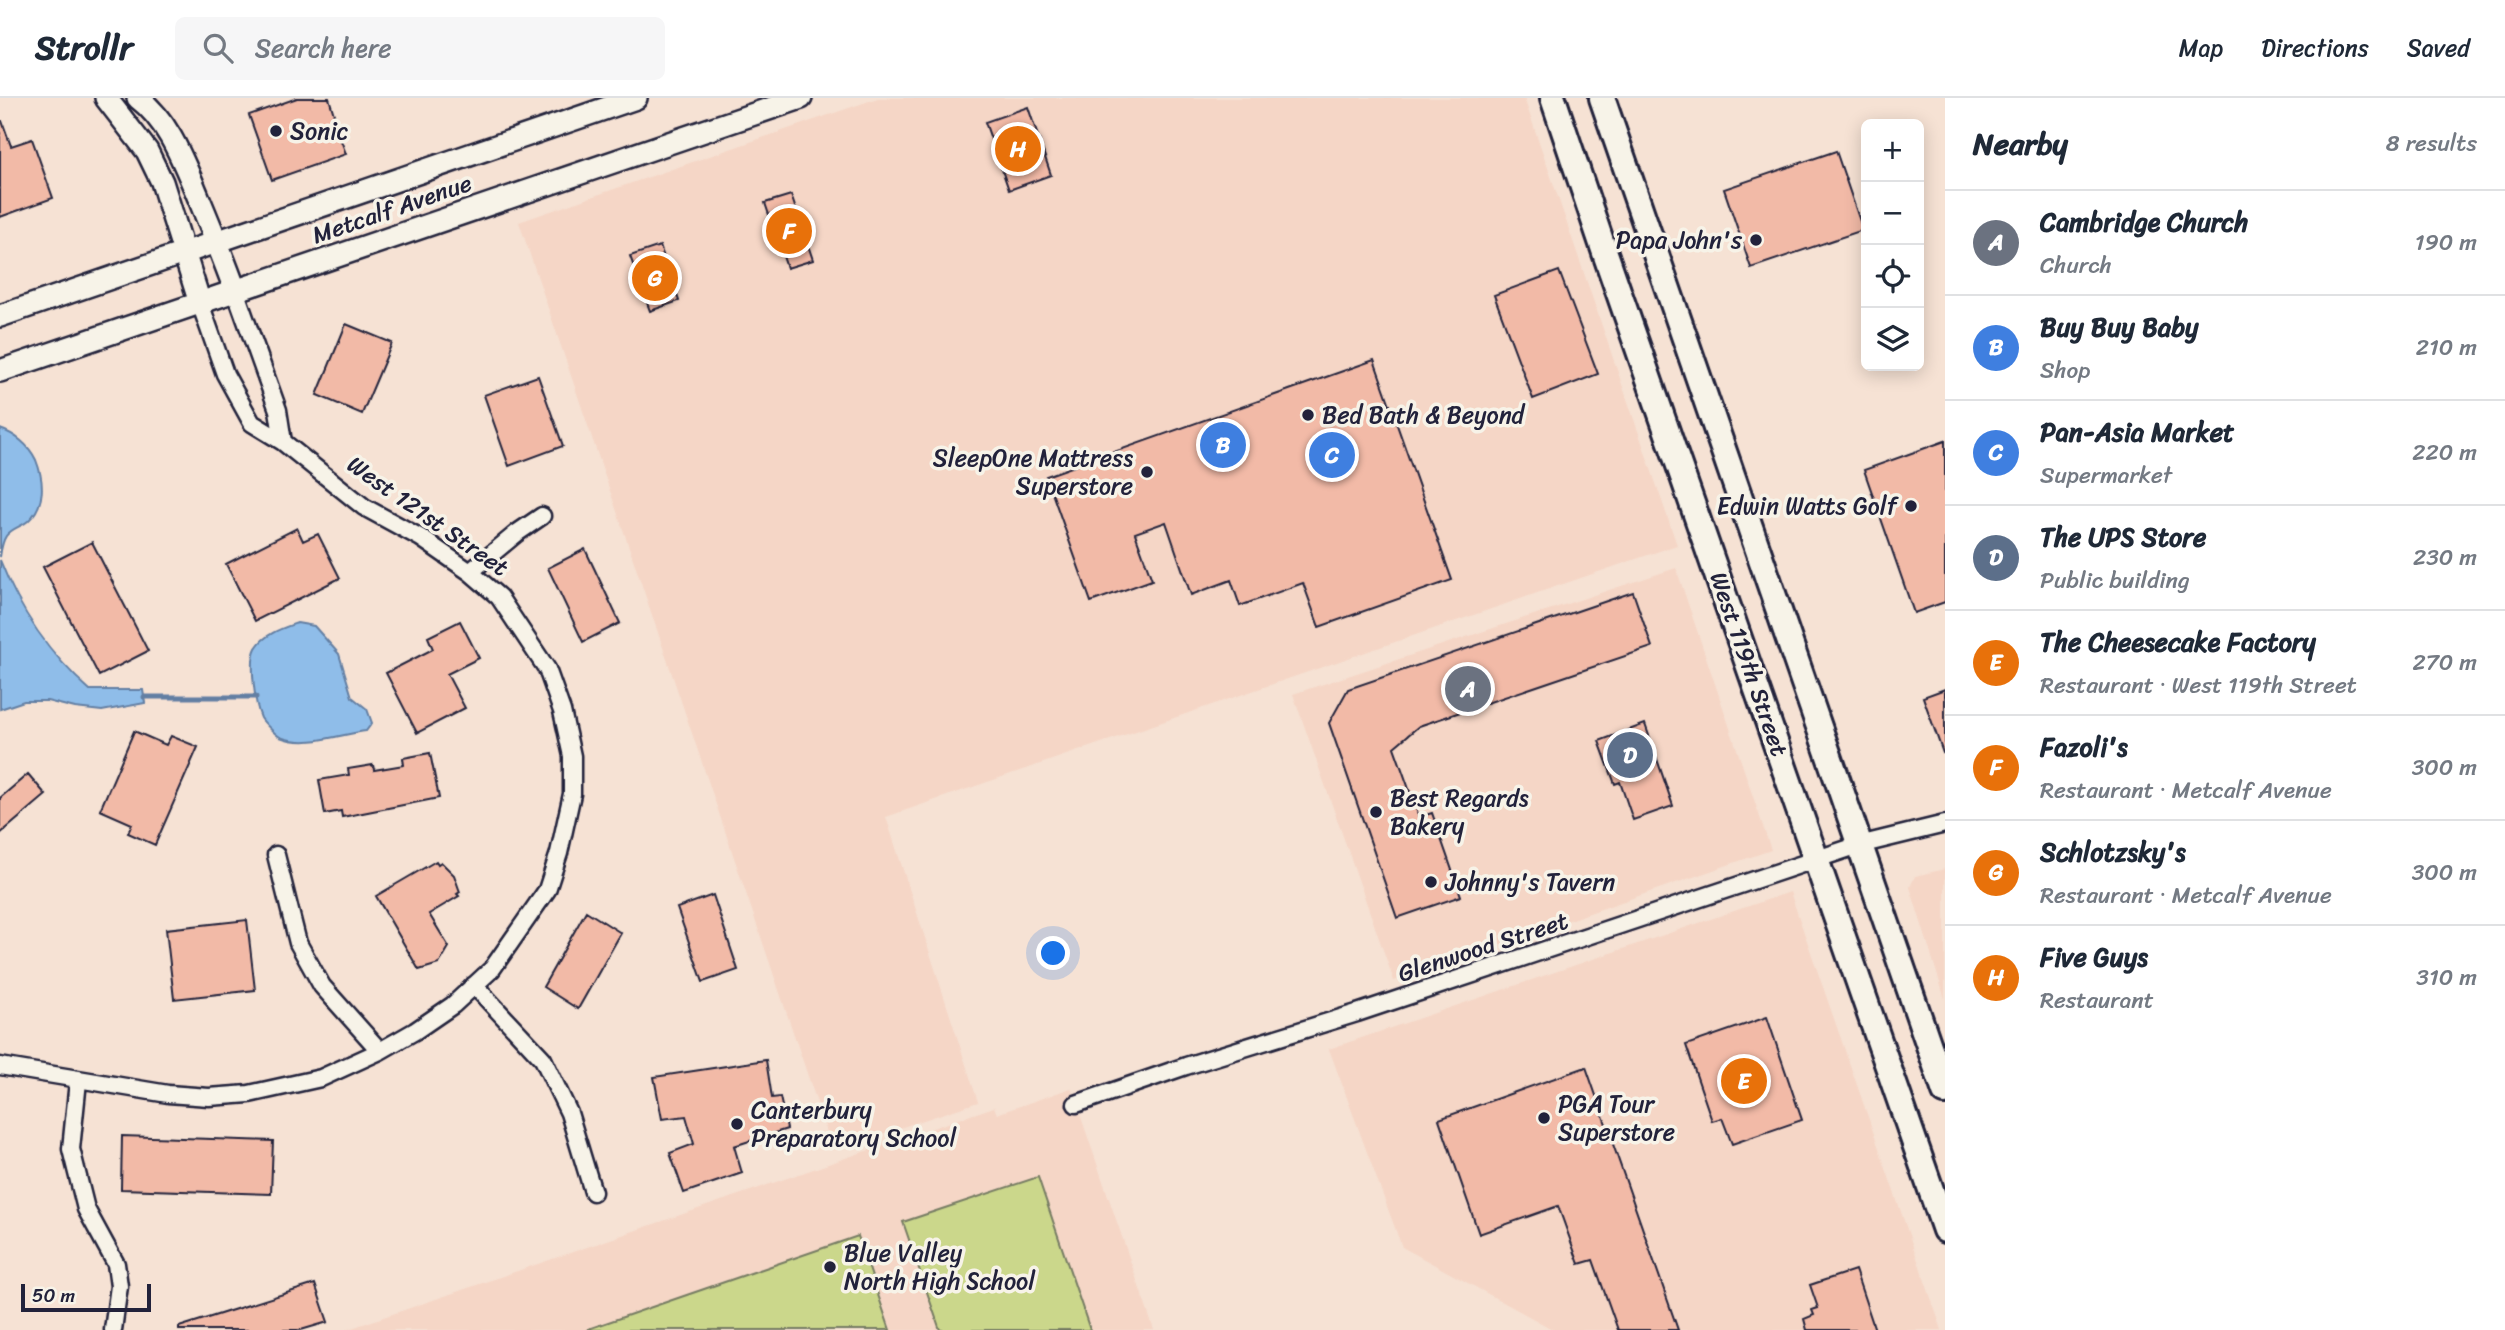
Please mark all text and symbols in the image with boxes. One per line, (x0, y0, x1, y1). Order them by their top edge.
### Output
search box (175, 17, 665, 80)
text: Strollr (35, 19, 133, 77)
text: Search here (255, 25, 392, 71)
text: Map (2179, 27, 2223, 69)
text: Directions (2261, 27, 2369, 69)
text: Saved (2407, 27, 2470, 69)
icon: search (199, 29, 237, 67)
place label: Sonic (290, 110, 349, 152)
text: Nearby (1973, 117, 2068, 171)
map controls (1861, 119, 1924, 371)
button: + (1861, 119, 1924, 182)
marker: Sonic (268, 123, 284, 139)
pin: H (995, 123, 1041, 175)
text: 8 results (2386, 123, 2477, 164)
street label: Metcalf Avenue (306, 162, 478, 256)
button: − (1861, 182, 1924, 245)
text: Cambridge Church (2040, 199, 2248, 245)
pin: F (766, 205, 812, 257)
place label: Papa John's (1616, 219, 1743, 261)
text: A (1988, 222, 2004, 263)
text: 190 m (2415, 222, 2477, 263)
marker: Papa John's (1748, 232, 1764, 248)
button: locate (1861, 245, 1924, 308)
text: Church (2040, 245, 2112, 286)
pin: G (632, 252, 678, 304)
text: Buy Buy Baby (2040, 304, 2199, 350)
button: layers (1861, 308, 1924, 371)
text: B (1989, 327, 2003, 368)
text: 210 m (2416, 327, 2477, 368)
text: Shop (2040, 350, 2090, 391)
place label: Bed Bath & Beyond (1322, 394, 1526, 436)
marker: Bed Bath & Beyond (1300, 407, 1316, 423)
text: Pan-Asia Market (2040, 409, 2234, 455)
pin: B (1200, 419, 1246, 471)
pin: C (1309, 429, 1355, 481)
text: C (1989, 432, 2003, 473)
text: 220 m (2412, 432, 2477, 473)
place label: SleepOne Mattress Superstore (933, 437, 1133, 507)
street label: West 121st Street (338, 444, 518, 588)
text: Supermarket (2040, 455, 2172, 496)
marker: SleepOne Mattress Superstore (1139, 464, 1155, 480)
place label: Edwin Watts Golf (1717, 485, 1900, 527)
marker: Edwin Watts Golf (1903, 498, 1919, 514)
text: The UPS Store (2040, 514, 2206, 560)
text: D (1989, 537, 2003, 578)
text: 230 m (2413, 537, 2477, 578)
text: Public building (2040, 560, 2190, 601)
street label: West 119th Street (1698, 566, 1800, 762)
text: The Cheesecake Factory (2040, 619, 2316, 665)
text: E (1990, 642, 2002, 683)
text: 270 m (2412, 642, 2477, 683)
pin: A (1445, 663, 1491, 715)
text: Restaurant · West 119th Street (2040, 665, 2357, 706)
text: Fazoli's (2040, 724, 2128, 770)
pin: D (1607, 729, 1653, 781)
text: F (1990, 747, 2002, 788)
text: 300 m (2412, 747, 2477, 788)
text: Restaurant · Metcalf Avenue (2040, 770, 2332, 811)
place label: Best Regards Bakery (1390, 777, 1529, 847)
marker: Best Regards Bakery (1368, 804, 1384, 820)
text: Schlotzsky's (2040, 829, 2186, 875)
text: G (1989, 852, 2003, 893)
text: 300 m (2412, 852, 2477, 893)
place label: Johnny's Tavern (1444, 861, 1615, 903)
marker: Johnny's Tavern (1423, 874, 1439, 890)
text: Restaurant · Metcalf Avenue (2040, 875, 2332, 916)
street label: Glenwood Street (1392, 900, 1574, 994)
text: Five Guys (2040, 934, 2148, 980)
your location (1036, 936, 1070, 970)
text: H (1988, 957, 2004, 998)
text: 310 m (2416, 957, 2477, 998)
text: Restaurant (2040, 980, 2154, 1021)
pin: E (1721, 1055, 1767, 1107)
place label: PGA Tour Superstore (1558, 1083, 1675, 1153)
place label: Canterbury Preparatory School (751, 1089, 957, 1159)
marker: PGA Tour Superstore (1536, 1110, 1552, 1126)
marker: Canterbury Preparatory School (729, 1116, 745, 1132)
place label: Blue Valley North High School (844, 1232, 1036, 1302)
marker: Blue Valley North High School (822, 1259, 838, 1275)
text: 50 m (32, 1279, 75, 1312)
scale bar (21, 1281, 150, 1313)

